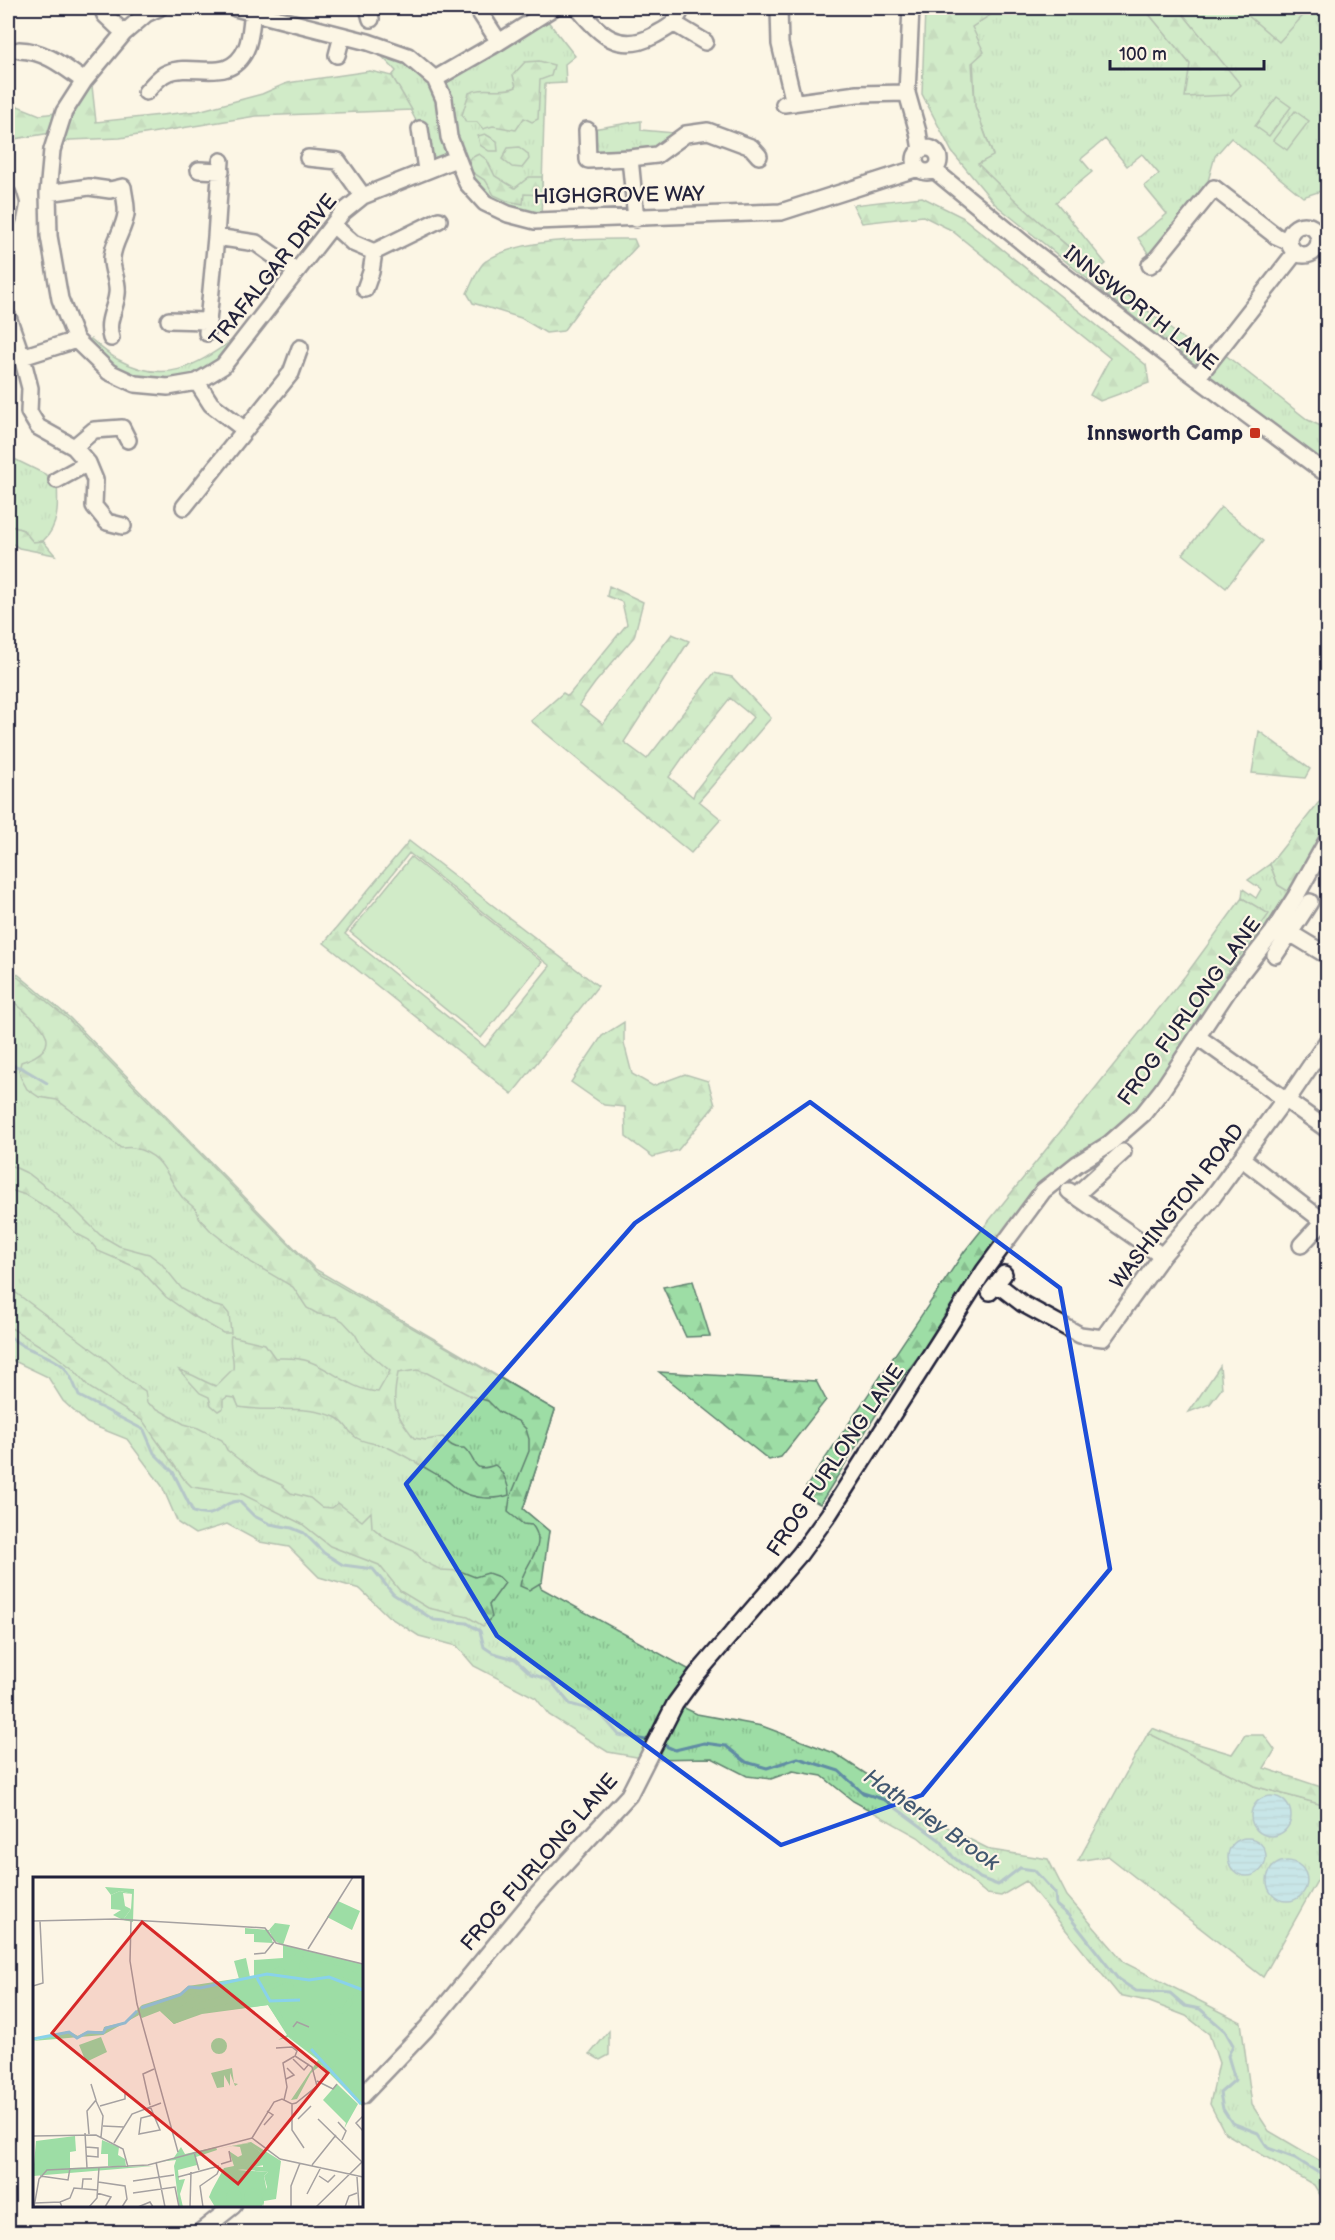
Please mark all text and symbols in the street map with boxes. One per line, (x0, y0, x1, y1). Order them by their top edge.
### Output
scale bar (1110, 33, 1264, 71)
text: 100 m (1119, 44, 1167, 65)
street label: HIGHGROVE WAY (533, 181, 706, 209)
street label: TRAFALGAR DRIVE (204, 189, 342, 351)
street label: INNSWORTH LANE (1059, 241, 1223, 376)
place label: Innsworth Camp (1087, 421, 1243, 446)
marker: Innsworth Camp (1248, 426, 1262, 440)
street label: FROG FURLONG LANE (1113, 912, 1266, 1110)
street label: WASHINGTON ROAD (1105, 1119, 1250, 1294)
street label: FROG FURLONG LANE (762, 1359, 909, 1561)
water label: Hatherley Brook (858, 1763, 1005, 1878)
street label: FROG FURLONG LANE (456, 1769, 623, 1956)
inset map (33, 1877, 363, 2207)

